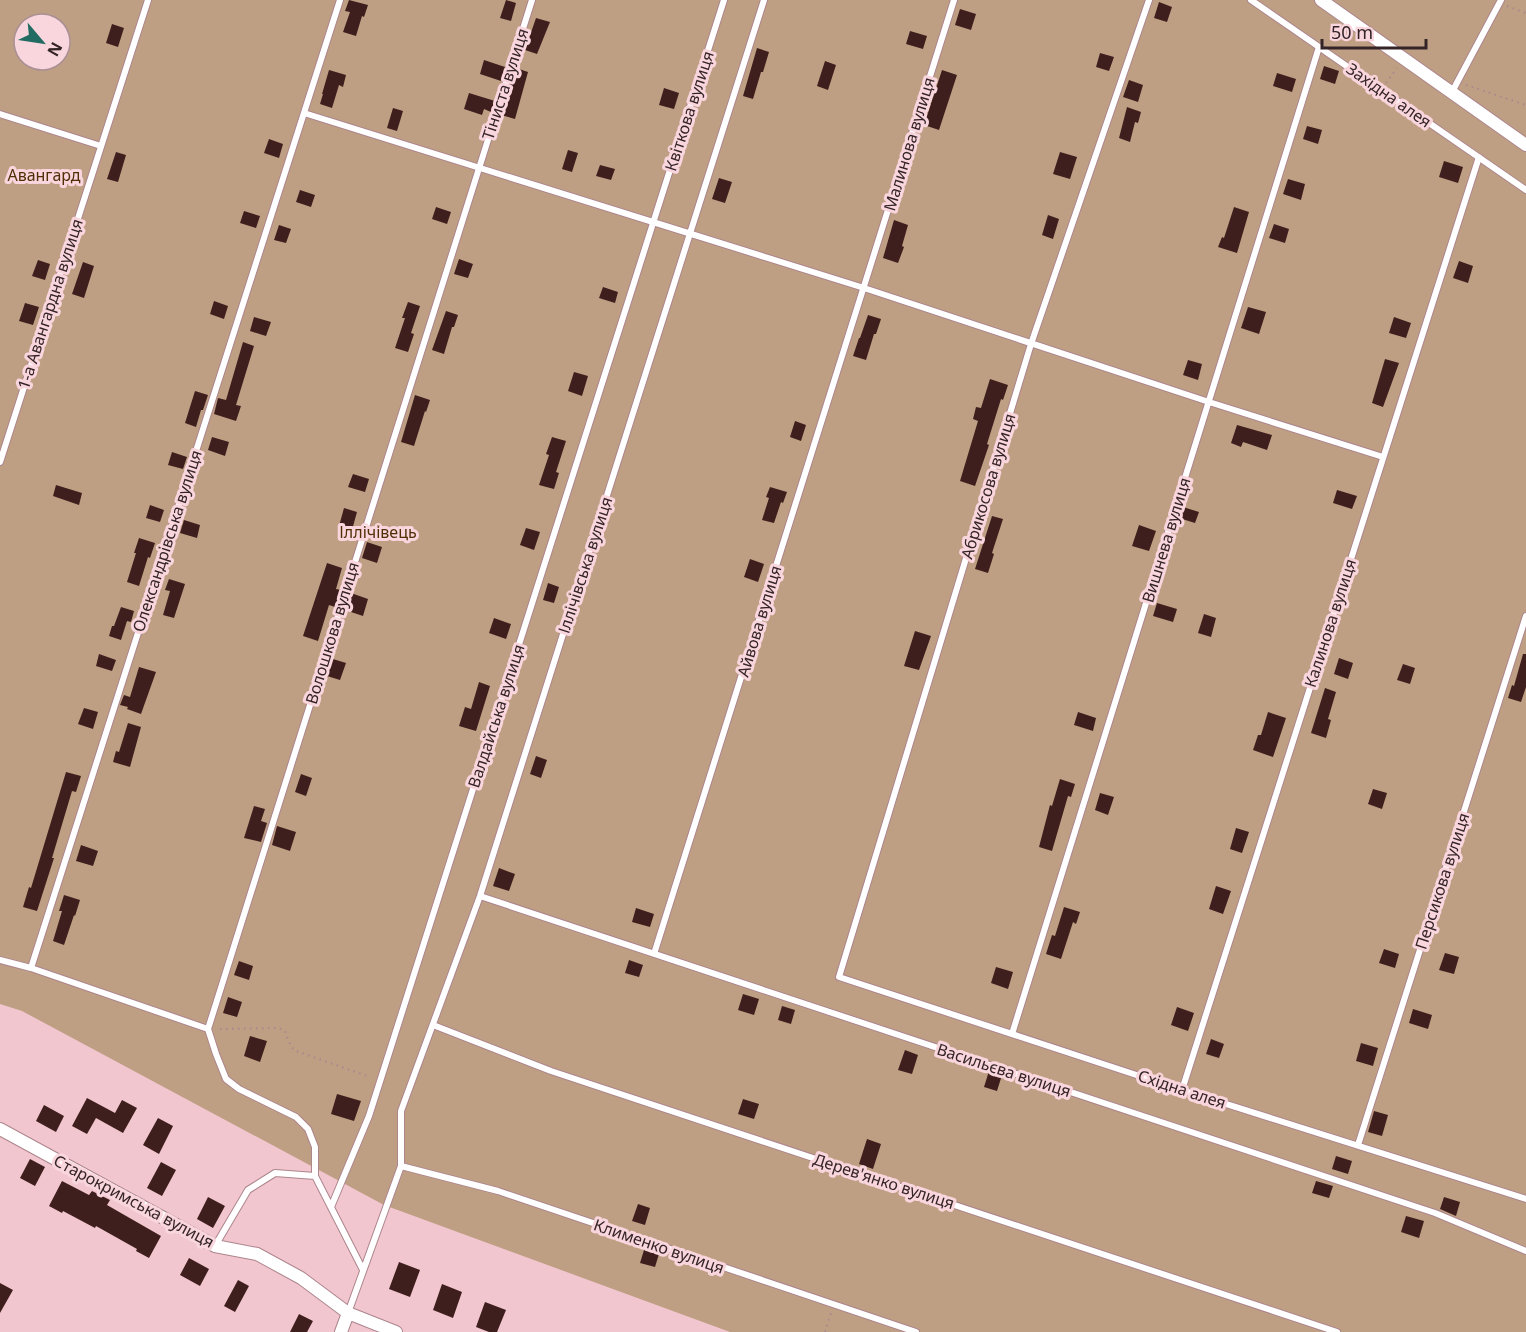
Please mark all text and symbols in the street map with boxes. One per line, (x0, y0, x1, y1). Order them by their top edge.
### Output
north arrow (12, 12, 72, 72)
scale bar (1322, 12, 1426, 50)
text: 50 m (1331, 20, 1373, 44)
street label: Тіниста вулиця (477, 26, 533, 142)
text: N (42, 38, 68, 60)
street label: Квіткова вулиця (659, 48, 719, 174)
street label: Західна алея (1342, 58, 1436, 132)
street label: Малинова вулиця (878, 74, 940, 214)
park label: Авангард (7, 164, 81, 186)
street label: 1-а Авангардна вулиця (12, 216, 88, 392)
street label: Абрикосова вулиця (955, 411, 1021, 561)
street label: Олександрівська вулиця (127, 447, 207, 635)
street label: Вишнева вулиця (1136, 475, 1196, 605)
street label: Іллічівська вулиця (553, 494, 617, 636)
park label: Іллічівець (339, 521, 417, 543)
street label: Калинова вулиця (1299, 556, 1361, 690)
street label: Волошкова вулиця (300, 559, 364, 707)
street label: Айвова вулиця (732, 563, 786, 679)
street label: Валдайська вулиця (462, 641, 530, 791)
street label: Персикова вулиця (1410, 810, 1474, 952)
street label: Васильєва вулиця (934, 1038, 1074, 1102)
street label: Східна алея (1135, 1064, 1229, 1114)
street label: Дерев'янко вулиця (811, 1148, 957, 1214)
street label: Старокримська вулиця (50, 1149, 218, 1253)
street label: Клименко вулиця (591, 1213, 727, 1279)

